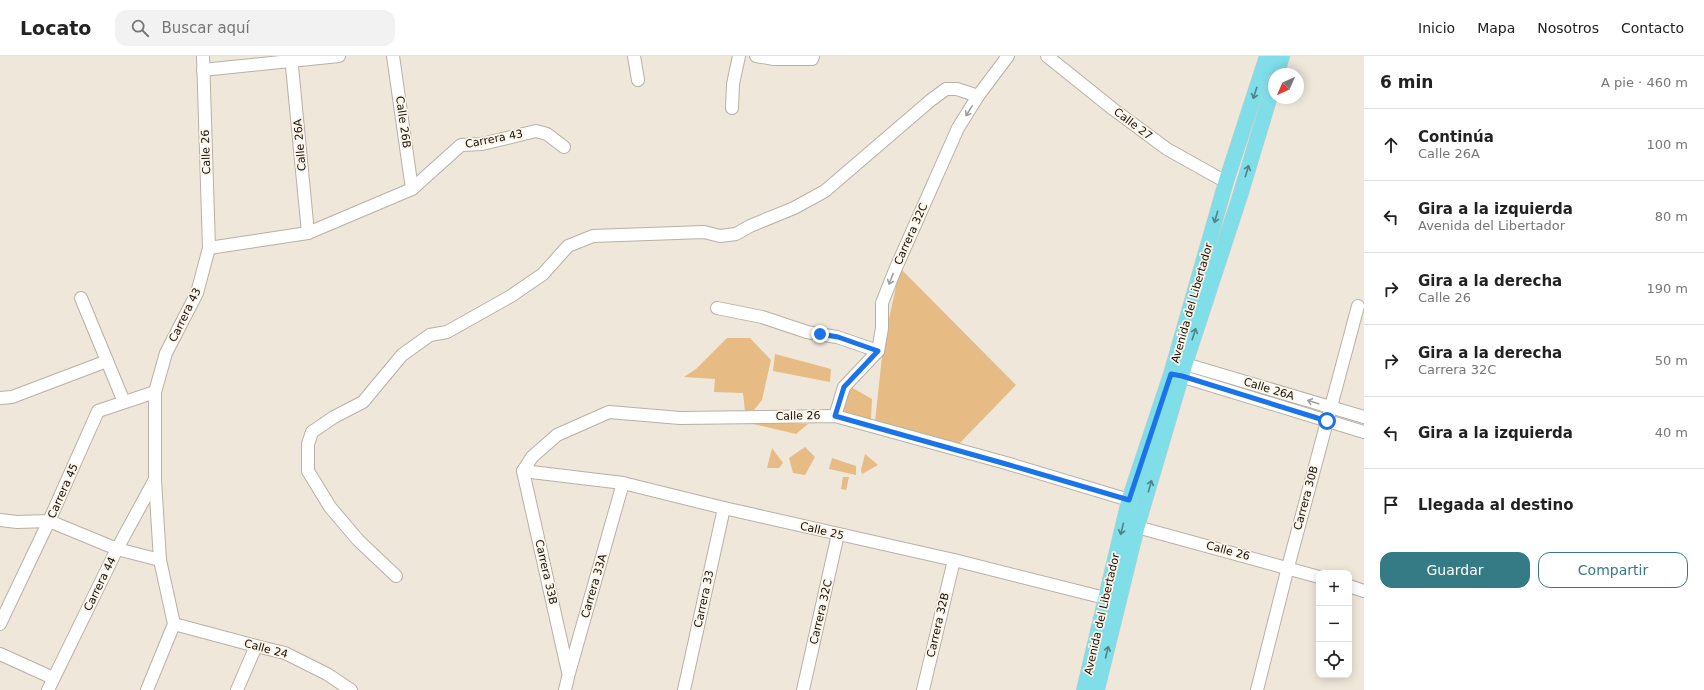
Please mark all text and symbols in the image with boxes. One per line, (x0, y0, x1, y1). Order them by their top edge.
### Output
search box (115, 10, 395, 46)
text: Locato (20, 17, 91, 39)
icon: search (129, 17, 151, 39)
text: Buscar aquí (161, 19, 250, 37)
text: Inicio (1418, 20, 1455, 36)
text: Mapa (1477, 20, 1515, 36)
text: Nosotros (1537, 20, 1599, 36)
text: Contacto (1621, 20, 1684, 36)
north arrow (1268, 68, 1304, 104)
text: 6 min (1380, 72, 1433, 92)
text: A pie · 460 m (1601, 75, 1688, 90)
one-way arrow (1251, 86, 1258, 99)
street label: Calle 26B (393, 95, 413, 149)
one-way arrow (965, 105, 973, 117)
street label: Calle 27 (1111, 105, 1155, 143)
street label: Calle 26A (291, 118, 309, 172)
street label: Carrera 43 (464, 127, 524, 151)
text: Continúa (1418, 128, 1494, 146)
street label: Calle 26 (199, 129, 213, 175)
icon: ahead (1380, 134, 1402, 156)
text: 100 m (1646, 137, 1688, 152)
text: Calle 26A (1418, 146, 1480, 161)
one-way arrow (1244, 164, 1251, 177)
text: Gira a la izquierda (1418, 200, 1573, 218)
street label: Carrera 32C (892, 201, 931, 267)
icon: left (1380, 206, 1402, 228)
text: 80 m (1655, 209, 1688, 224)
one-way arrow (1212, 210, 1219, 223)
text: Avenida del Libertador (1418, 218, 1565, 233)
street label: Avenida del Libertador (1169, 241, 1216, 365)
text: Gira a la derecha (1418, 272, 1562, 290)
one-way arrow (887, 273, 895, 285)
icon: right (1380, 278, 1402, 300)
text: 190 m (1646, 281, 1688, 296)
street label: Carrera 43 (166, 286, 204, 344)
text: Calle 26 (1418, 290, 1471, 305)
route end (811, 325, 829, 343)
one-way arrow (1191, 328, 1198, 341)
text: Gira a la derecha (1418, 344, 1562, 362)
icon: right (1380, 350, 1402, 372)
text: 50 m (1655, 353, 1688, 368)
text: Carrera 32C (1418, 362, 1496, 377)
street label: Calle 26A (1242, 375, 1296, 403)
one-way arrow (1307, 398, 1320, 405)
street label: Calle 26 (775, 409, 821, 423)
route start (1318, 412, 1336, 430)
icon: left (1380, 422, 1402, 444)
text: Gira a la izquierda (1418, 424, 1573, 442)
text: 40 m (1655, 425, 1688, 440)
street label: Carrera 45 (45, 462, 81, 520)
street label: Carrera 30B (1291, 464, 1321, 532)
one-way arrow (1147, 479, 1154, 492)
icon: arrive (1380, 494, 1402, 516)
text: Llegada al destino (1418, 496, 1573, 514)
street label: Calle 25 (799, 520, 845, 542)
one-way arrow (1118, 522, 1125, 535)
street label: Carrera 33B (532, 538, 560, 606)
street label: Calle 26 (1205, 539, 1251, 563)
street label: Avenida del Libertador (1082, 551, 1122, 676)
street label: Carrera 33A (579, 552, 609, 620)
button: Guardar (1380, 552, 1530, 588)
button: Compartir (1538, 552, 1688, 588)
street label: Carrera 44 (81, 555, 119, 613)
street label: Carrera 33 (692, 569, 716, 629)
map controls (1316, 570, 1352, 678)
button: + (1316, 570, 1352, 606)
street label: Carrera 32C (807, 578, 835, 646)
street label: Carrera 32B (924, 591, 952, 659)
button: − (1316, 606, 1352, 642)
street label: Calle 24 (243, 637, 289, 661)
button: locate (1316, 642, 1352, 678)
one-way arrow (1104, 646, 1111, 659)

